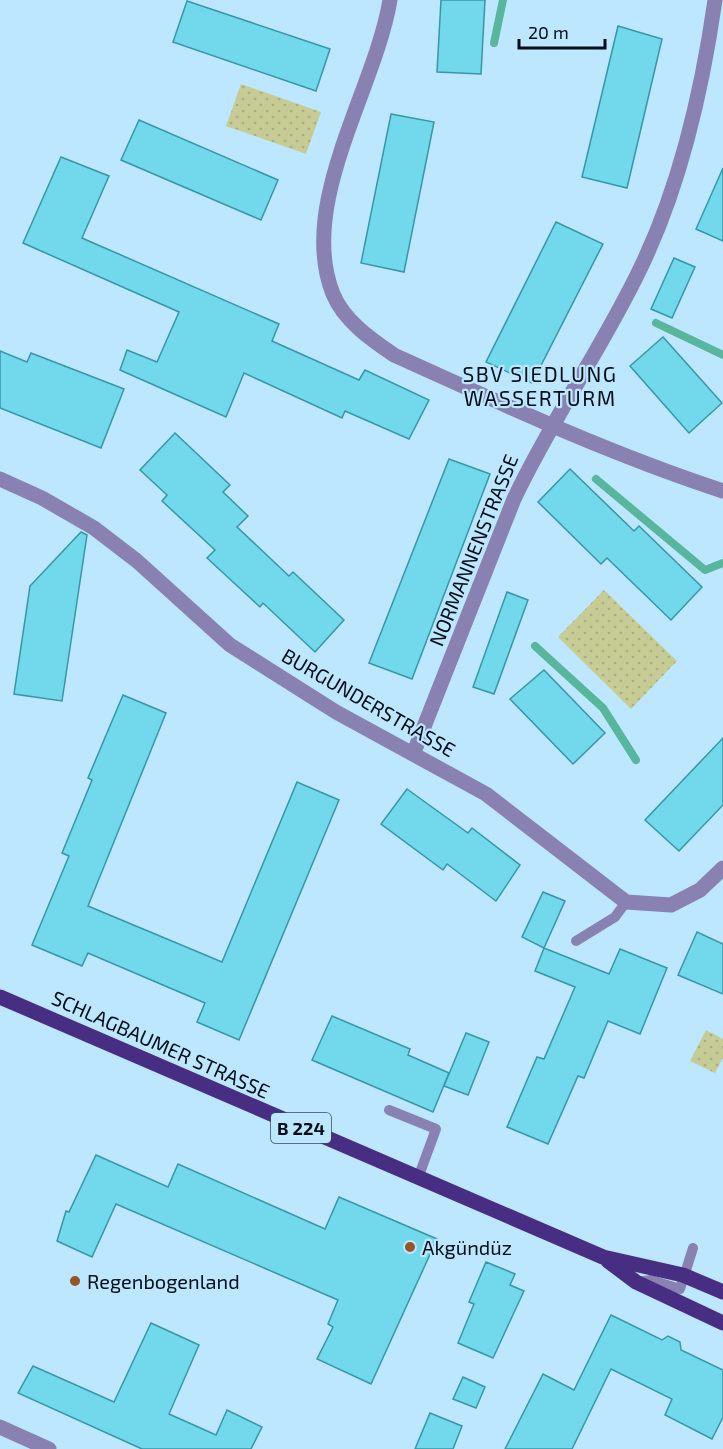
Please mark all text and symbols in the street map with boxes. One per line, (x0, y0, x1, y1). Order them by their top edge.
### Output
scale bar (519, 12, 604, 50)
text: 20 m (528, 21, 569, 43)
district label: SBV SIEDLUNG WASSERTURM (462, 361, 618, 410)
street label: NORMANNENSTRASSE (424, 451, 522, 649)
street label: BURGUNDERSTRASSE (278, 643, 460, 761)
street label: SCHLAGBAUMER STRASSE (48, 985, 274, 1103)
road number: B 224 (271, 1113, 331, 1143)
place label: Akgündüz (422, 1235, 512, 1259)
marker: Akgündüz (403, 1240, 417, 1254)
place label: Regenbogenland (87, 1269, 240, 1293)
marker: Regenbogenland (68, 1274, 82, 1288)

